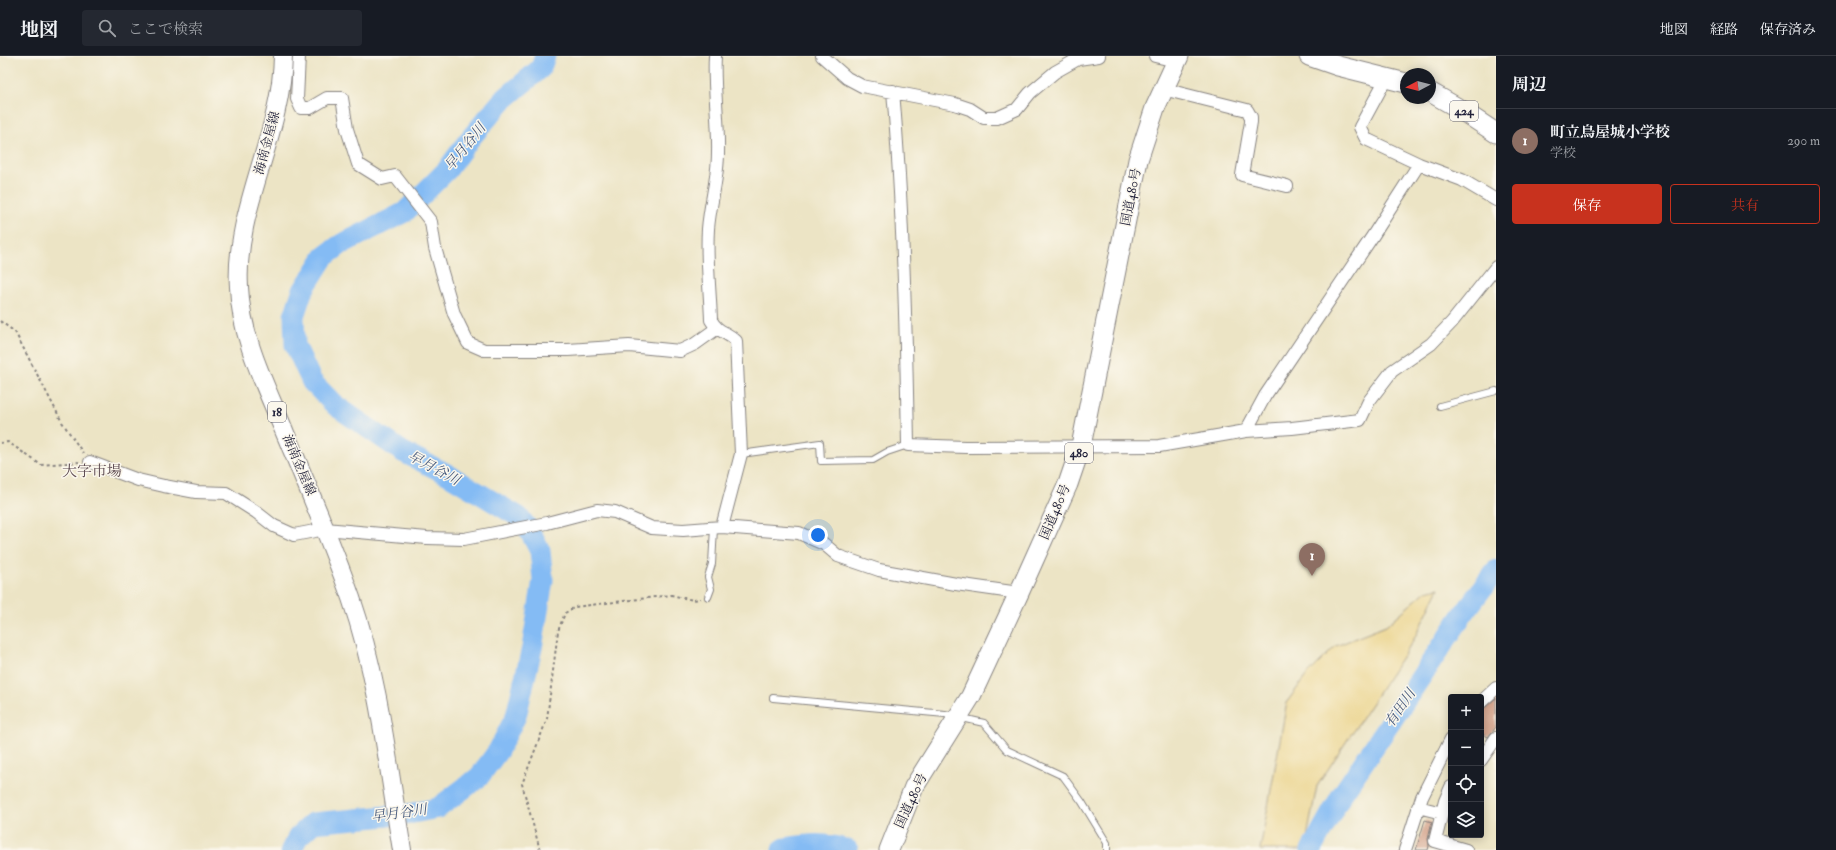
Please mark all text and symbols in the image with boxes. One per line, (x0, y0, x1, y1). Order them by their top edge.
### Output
search box (82, 10, 362, 46)
icon: search (96, 17, 118, 39)
text: 地図 (20, 18, 58, 42)
text: ここで検索 (128, 20, 203, 39)
text: 地図 (1660, 21, 1688, 38)
text: 経路 (1710, 21, 1738, 38)
text: 保存済み (1760, 21, 1816, 38)
north arrow (1400, 68, 1436, 104)
text: 周辺 (1512, 74, 1546, 95)
road number: 424 (1450, 101, 1478, 121)
street label: 海南金屋線 (251, 110, 283, 176)
water label: 早月谷川 (441, 118, 490, 174)
text: 町立鳥屋城小学校 (1550, 123, 1670, 142)
text: 1 (1523, 133, 1527, 149)
text: 290 m (1787, 133, 1820, 149)
text: 学校 (1550, 145, 1576, 161)
street label: 国道480号 (1118, 167, 1144, 227)
button: 保存 (1512, 184, 1662, 224)
button: 共有 (1670, 184, 1820, 224)
road number: 18 (268, 402, 286, 422)
street label: 海南金屋線 (279, 432, 319, 498)
road number: 480 (1065, 443, 1093, 463)
water label: 早月谷川 (405, 447, 464, 490)
district label: 大字市場 (62, 462, 122, 481)
street label: 国道480号 (1036, 482, 1074, 542)
your location (808, 525, 828, 545)
pin: 1 (1299, 543, 1325, 576)
water label: 有田川 (1381, 684, 1420, 730)
map controls (1448, 694, 1484, 838)
button: + (1448, 694, 1484, 730)
button: − (1448, 730, 1484, 766)
button: locate (1448, 766, 1484, 802)
street label: 国道480号 (891, 771, 931, 831)
water label: 早月谷川 (370, 800, 430, 825)
button: layers (1448, 802, 1484, 838)

